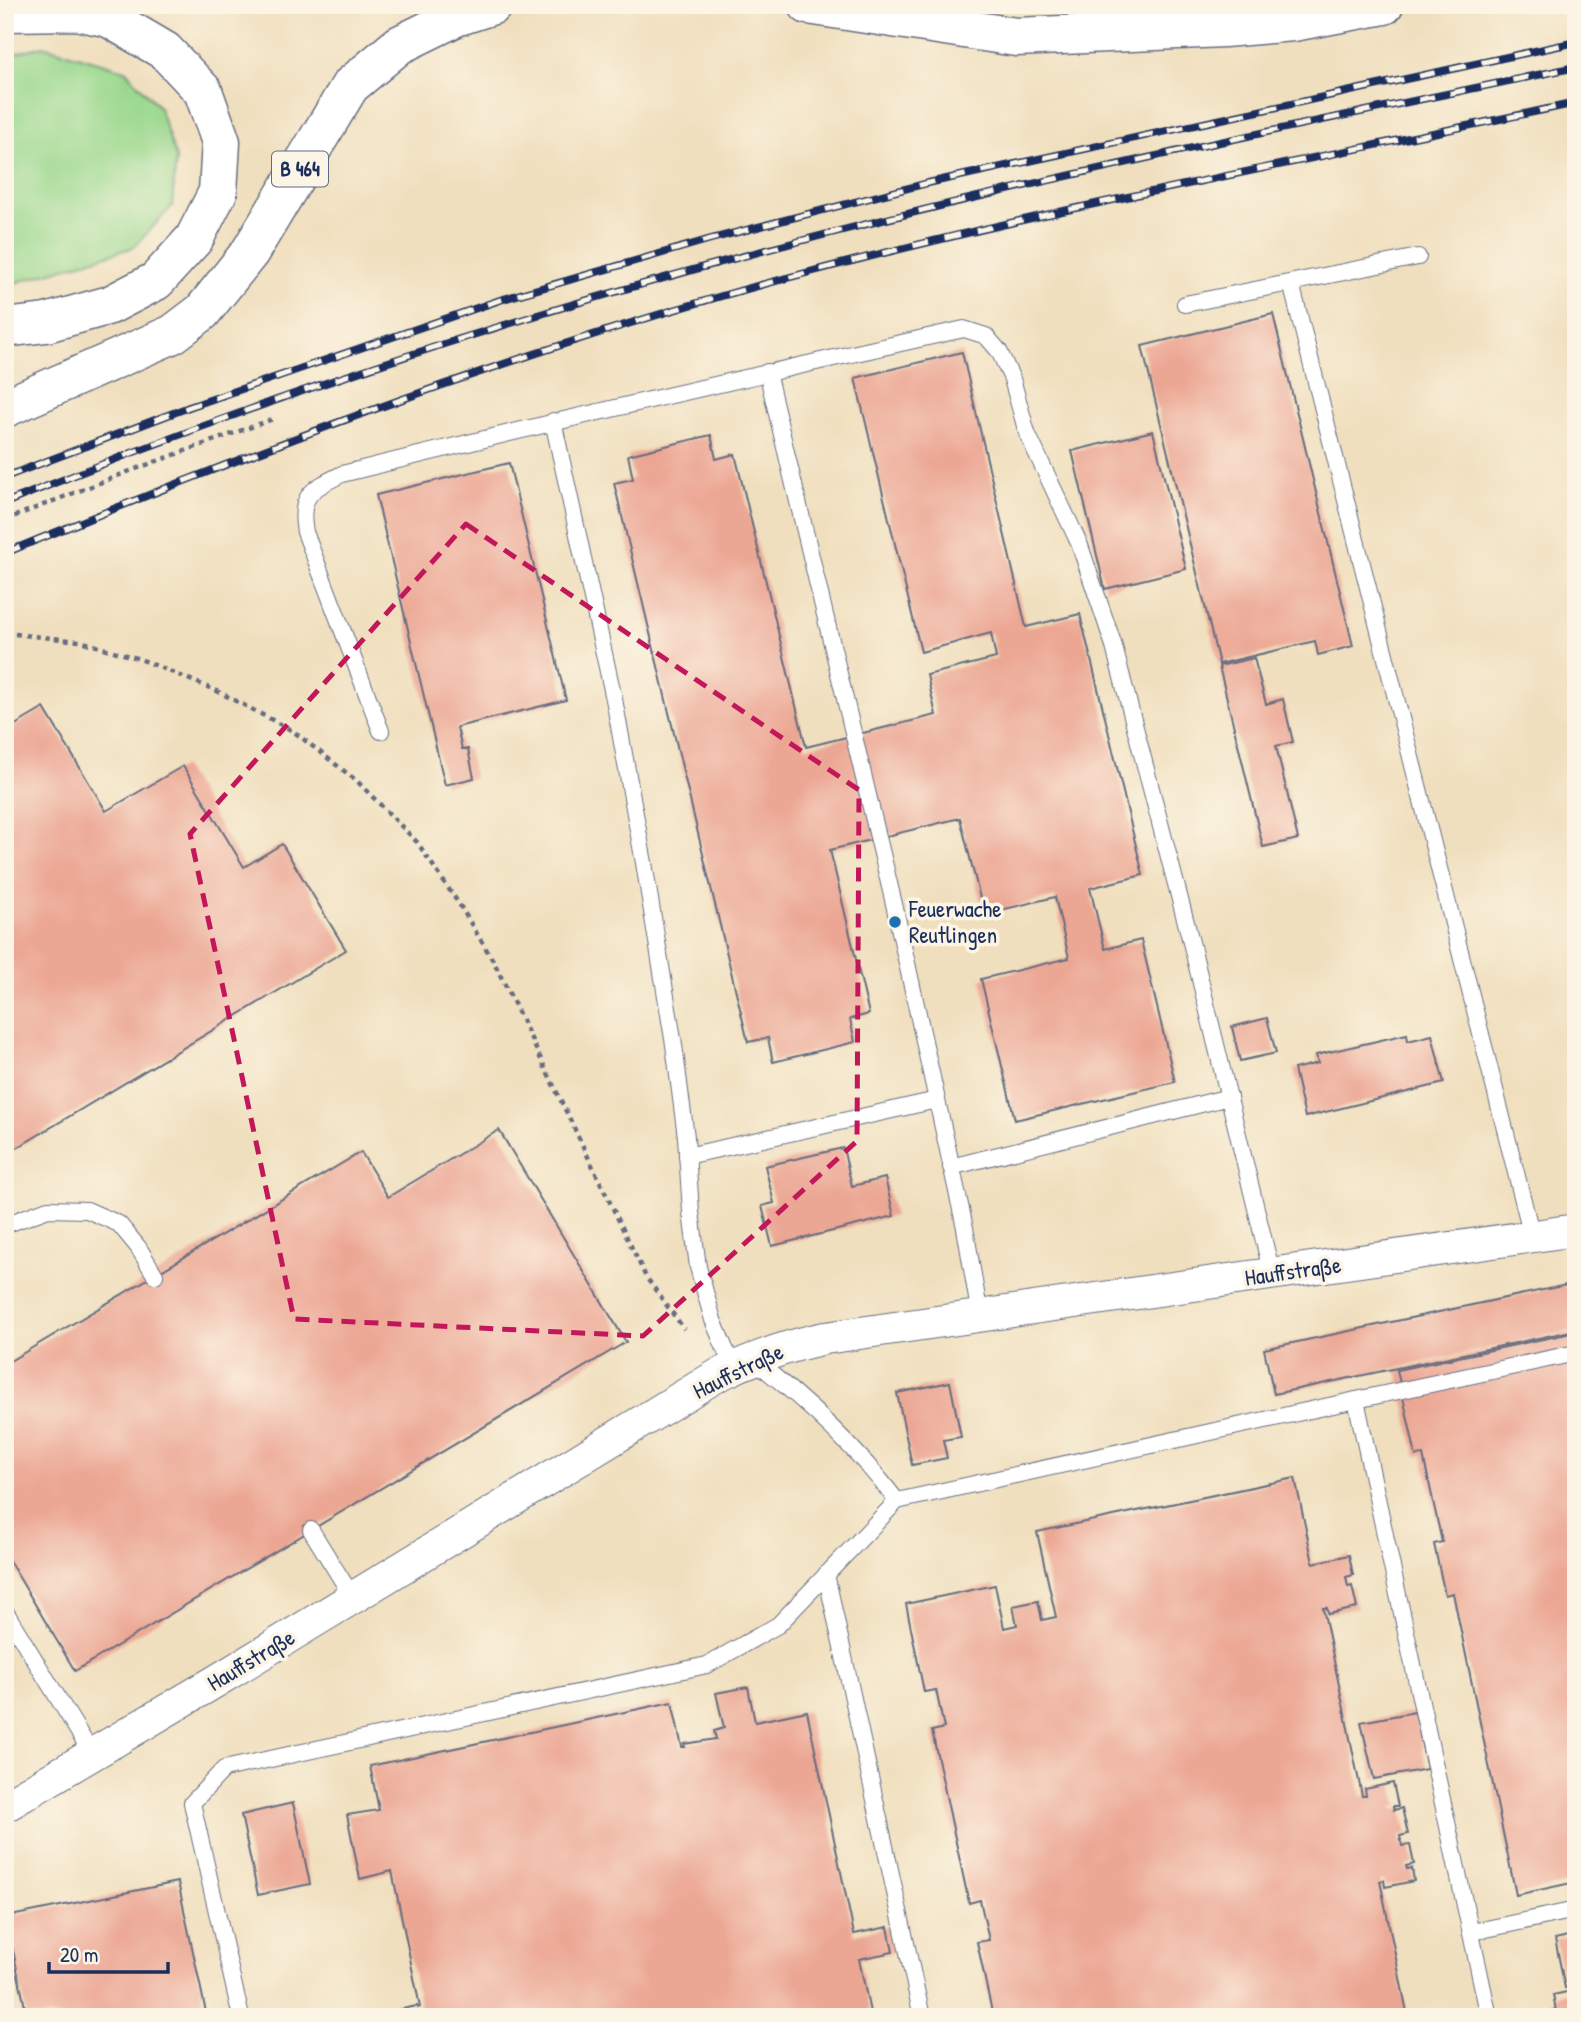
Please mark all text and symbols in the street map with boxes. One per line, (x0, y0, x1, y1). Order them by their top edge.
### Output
road number: B 464 (272, 152, 328, 186)
place label: Feuerwache Reutlingen (908, 893, 1001, 950)
marker: Feuerwache Reutlingen (887, 914, 903, 930)
street label: Hauffstraße (1243, 1248, 1343, 1293)
street label: Hauffstraße (687, 1335, 788, 1406)
street label: Hauffstraße (201, 1621, 300, 1698)
scale bar (49, 1931, 168, 1975)
text: 20 m (60, 1940, 98, 1969)

